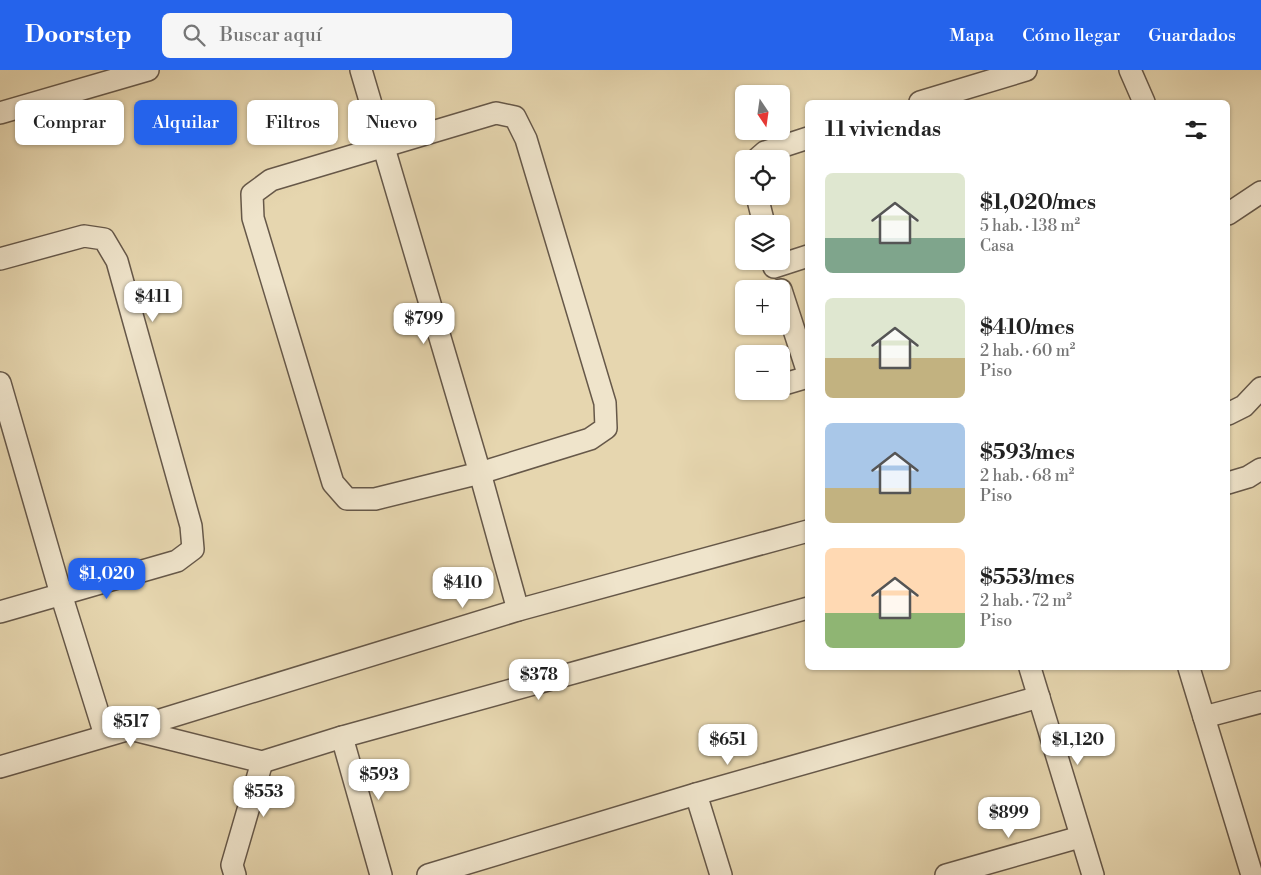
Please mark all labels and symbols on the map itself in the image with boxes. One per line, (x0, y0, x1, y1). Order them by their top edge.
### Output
north arrow (735, 85, 790, 140)
pin: $411 (123, 280, 183, 323)
pin: $799 (394, 302, 454, 345)
pin: $1,020 (66, 558, 148, 600)
pin: $410 (433, 566, 493, 609)
pin: $378 (509, 658, 569, 701)
pin: $517 (101, 706, 161, 748)
pin: $651 (698, 724, 758, 766)
pin: $1,120 (1037, 724, 1119, 766)
pin: $593 (349, 758, 409, 801)
pin: $553 (234, 776, 294, 818)
pin: $899 (979, 796, 1039, 839)

